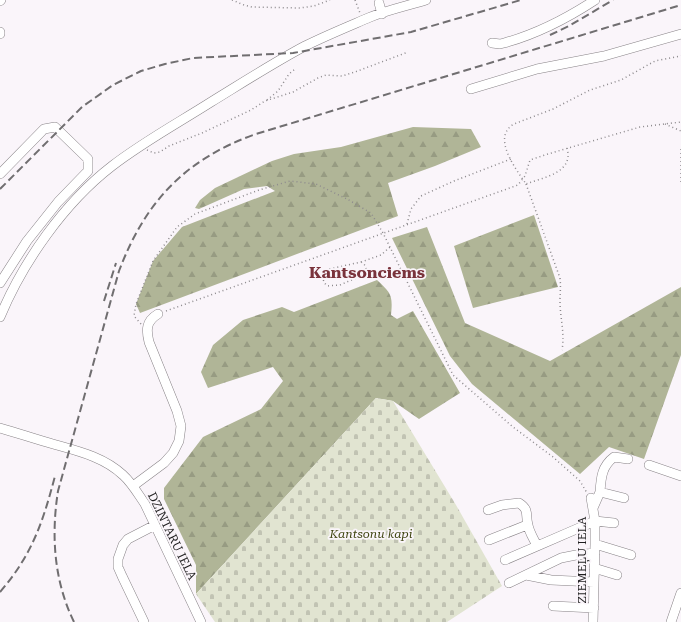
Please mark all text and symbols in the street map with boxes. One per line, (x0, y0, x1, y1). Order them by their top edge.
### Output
district label: Kantsonciems (309, 263, 425, 282)
street label: DZINTARU IELA (145, 490, 200, 583)
street label: ZIEMEĻU IELA (575, 516, 590, 603)
park label: Kantsonu kapi (329, 527, 413, 541)

